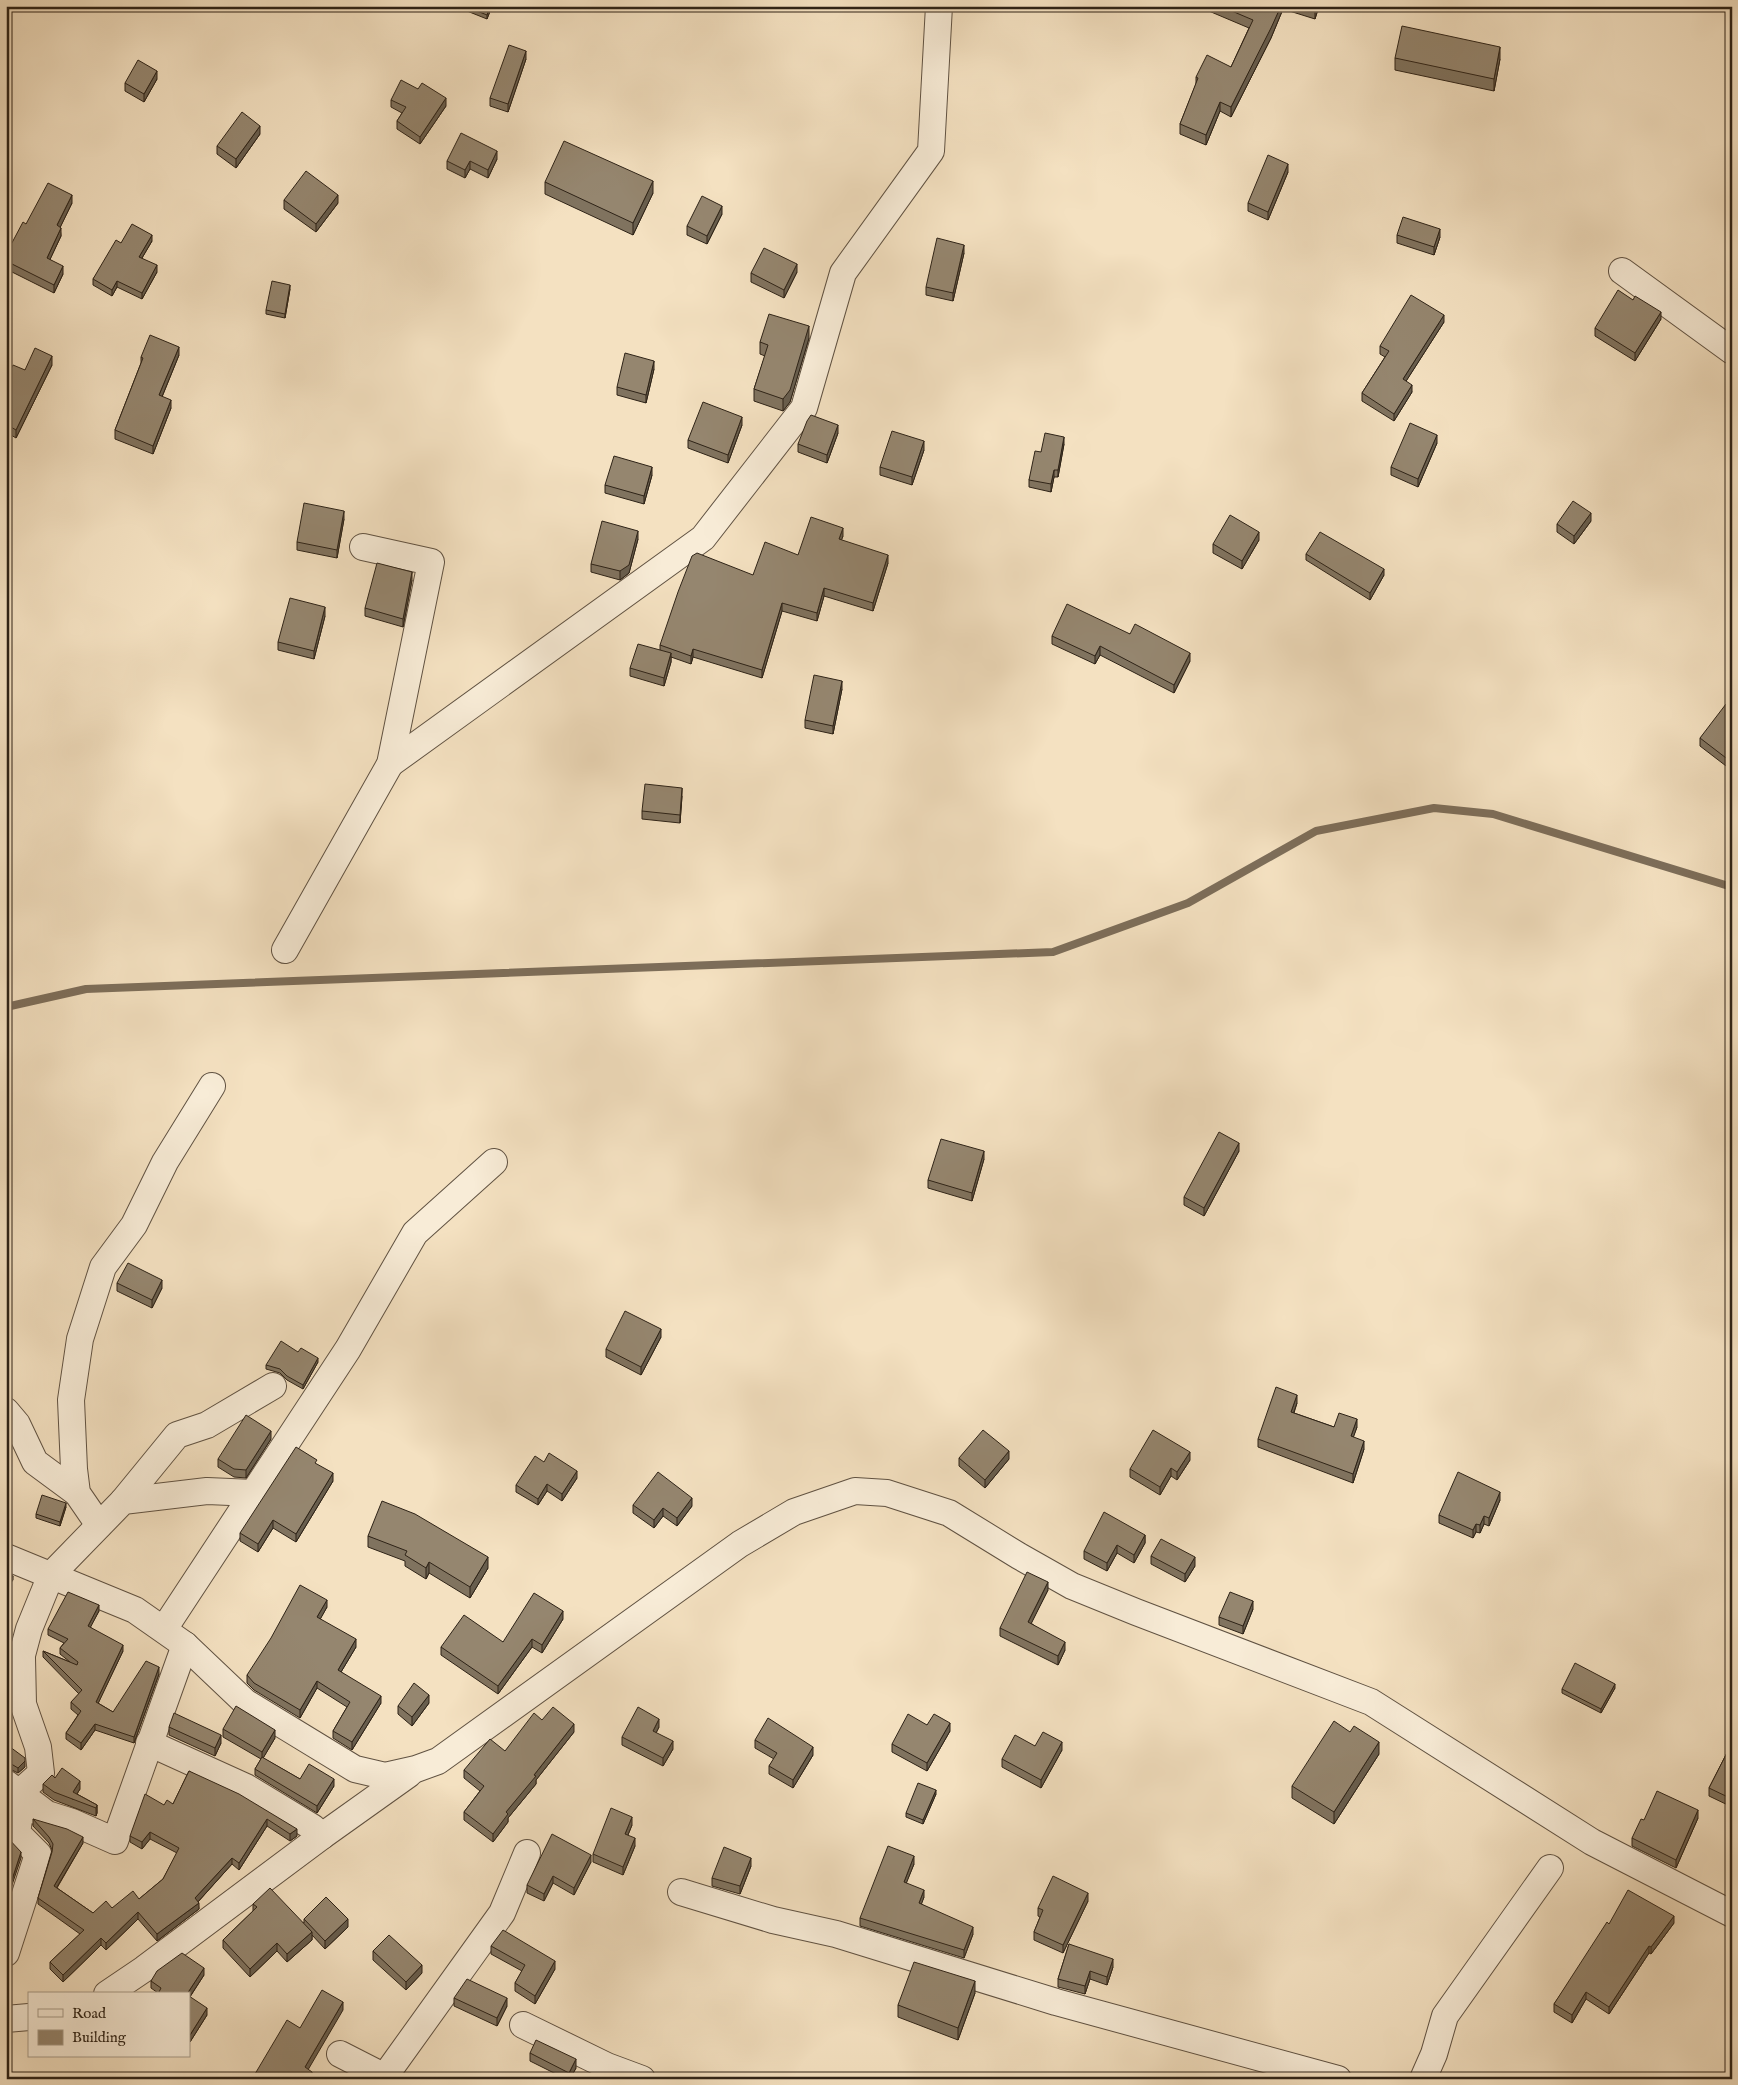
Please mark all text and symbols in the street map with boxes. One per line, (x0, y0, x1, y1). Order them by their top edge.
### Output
legend (28, 1992, 190, 2058)
text: Road (72, 2004, 107, 2023)
text: Building (72, 2028, 127, 2047)

